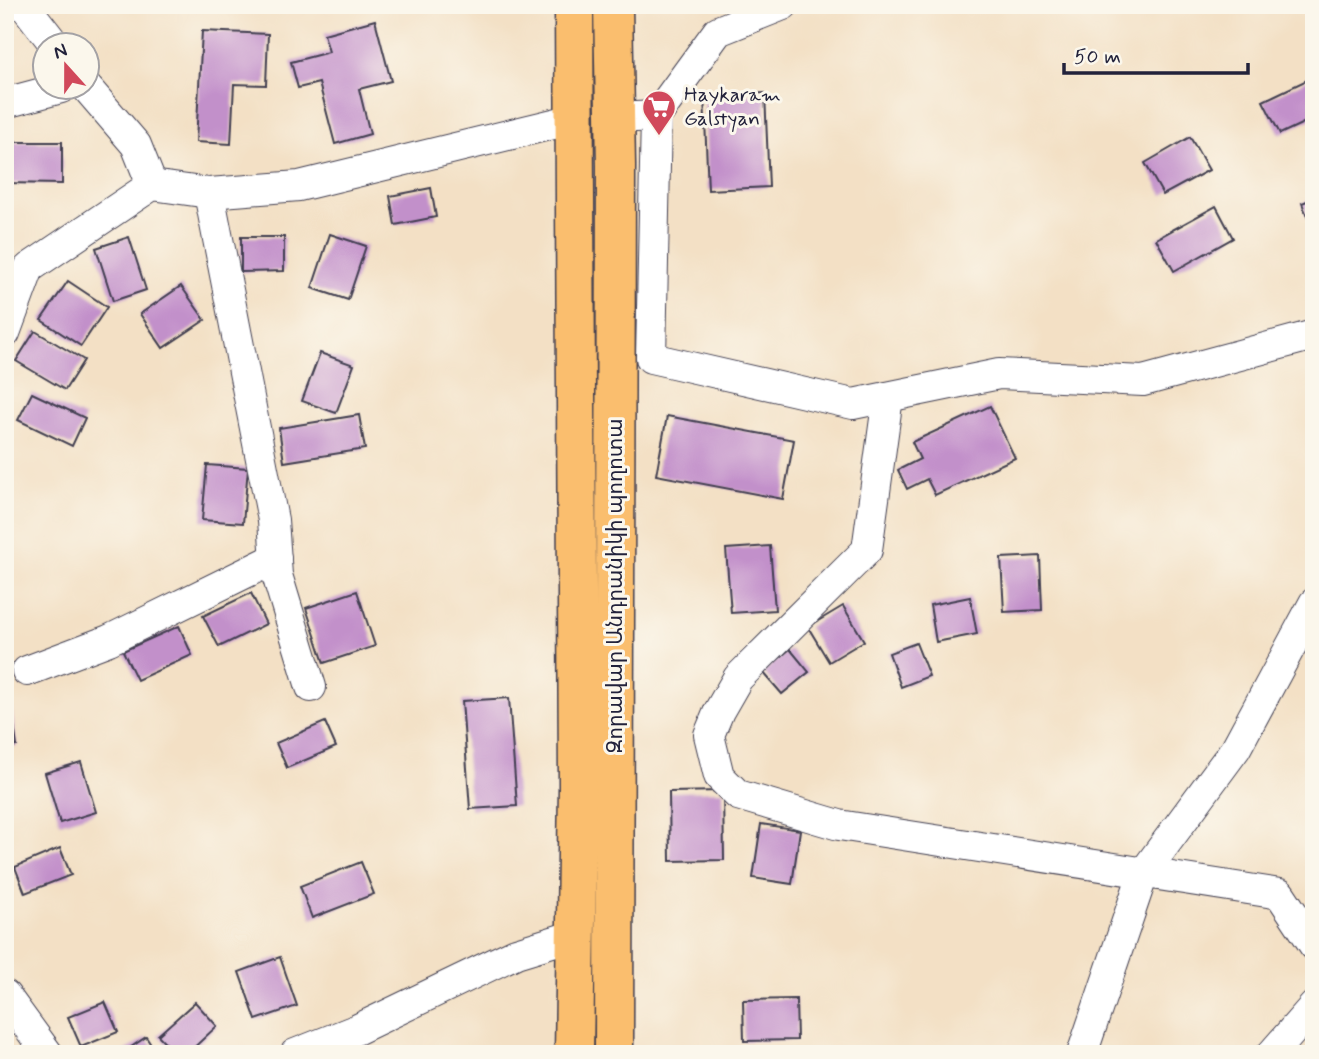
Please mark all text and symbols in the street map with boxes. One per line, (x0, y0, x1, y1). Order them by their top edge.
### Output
north arrow (32, 32, 102, 102)
scale bar (1064, 32, 1247, 76)
text: N (50, 38, 71, 65)
text: 50 m (1074, 43, 1121, 71)
place label: Haykaram Galstyan (684, 81, 781, 133)
supermarket icon: Haykaram Galstyan (640, 88, 678, 137)
street label: Զորավար Անդրանիկի պողոտա (602, 418, 630, 754)

